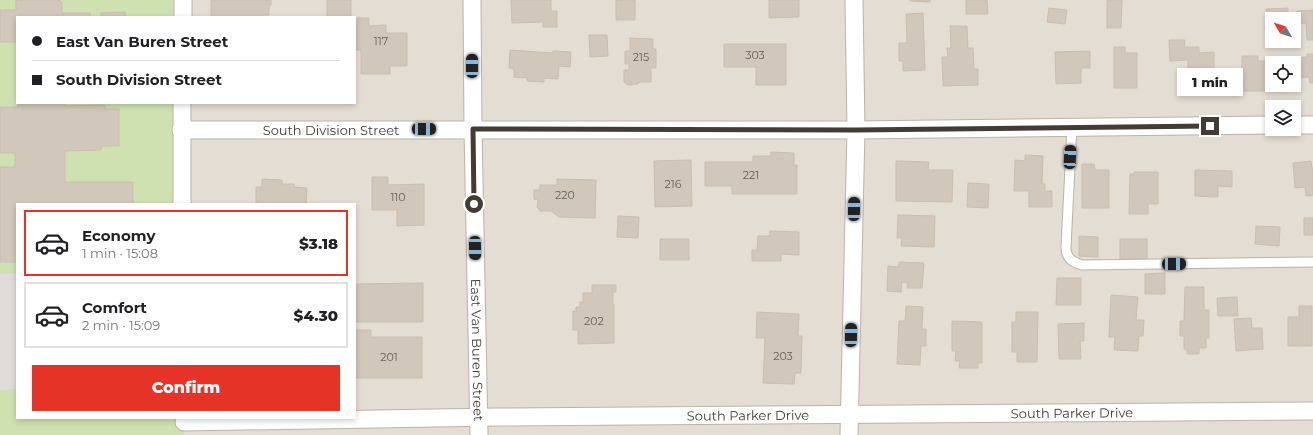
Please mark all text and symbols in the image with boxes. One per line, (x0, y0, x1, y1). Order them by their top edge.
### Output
north arrow (1265, 12, 1301, 48)
map controls (1265, 12, 1301, 136)
text: East Van Buren Street (56, 32, 228, 51)
house number: 117 (374, 34, 388, 48)
house number: 303 (745, 48, 765, 62)
house number: 215 (633, 50, 649, 64)
car (466, 54, 478, 78)
button: locate (1265, 56, 1301, 92)
callout: 1 min (1177, 68, 1243, 96)
text: South Division Street (56, 70, 222, 89)
text: 1 min (1192, 74, 1228, 90)
button: layers (1265, 100, 1301, 136)
route end (1201, 117, 1219, 135)
street label: South Division Street (263, 122, 399, 138)
car (412, 123, 436, 135)
car (1063, 145, 1077, 169)
house number: 221 (743, 168, 759, 182)
house number: 216 (665, 177, 682, 191)
house number: 220 (555, 188, 575, 202)
house number: 110 (390, 190, 406, 204)
route start (465, 195, 483, 213)
car (848, 197, 860, 221)
icon: car (34, 225, 70, 261)
text: Economy (82, 226, 155, 245)
text: $3.18 (299, 234, 338, 253)
car (469, 236, 481, 260)
text: 1 min · 15:08 (82, 245, 158, 261)
car (1162, 258, 1186, 270)
street label: East Van Buren Street (468, 279, 487, 421)
icon: car (34, 297, 70, 333)
text: Comfort (82, 298, 147, 317)
text: $4.30 (294, 306, 338, 325)
house number: 202 (584, 314, 604, 328)
text: 2 min · 15:09 (82, 317, 160, 333)
car (845, 323, 857, 347)
house number: 203 (773, 349, 793, 363)
house number: 201 (380, 350, 398, 364)
button: Confirm (32, 365, 340, 411)
street label: South Parker Drive (1011, 404, 1133, 421)
street label: South Parker Drive (687, 407, 809, 424)

